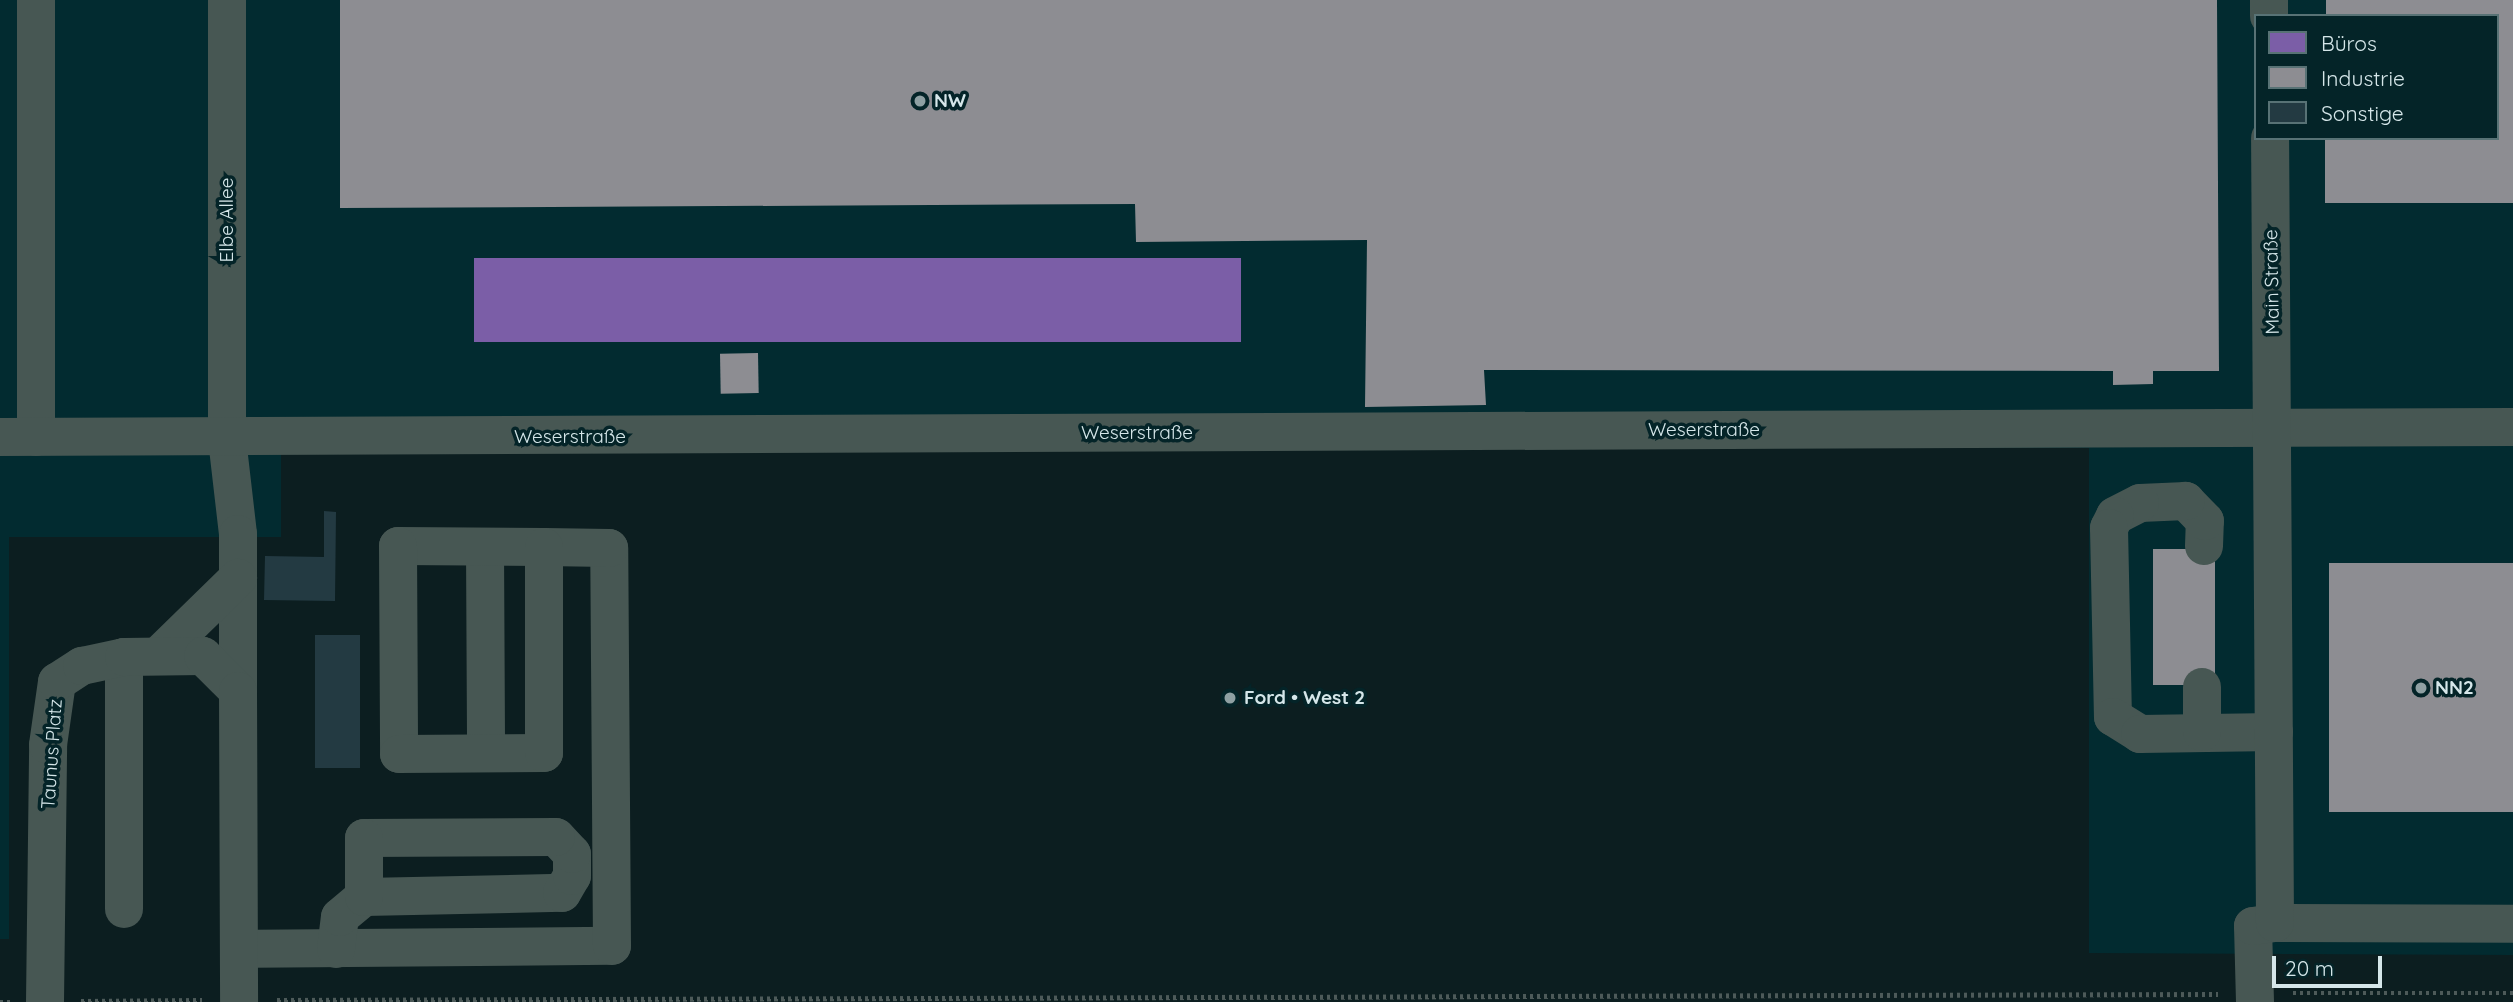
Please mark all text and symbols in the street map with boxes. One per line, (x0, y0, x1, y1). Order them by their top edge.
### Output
legend (2254, 14, 2499, 140)
text: Büros (2321, 30, 2377, 56)
text: Industrie (2321, 65, 2405, 91)
place label: NW (934, 90, 966, 112)
marker: NW (912, 93, 928, 109)
text: Sonstige (2321, 100, 2404, 126)
street label: Elbe Allee (216, 178, 238, 262)
street label: Main Straße (2260, 229, 2284, 335)
street label: Weserstraße (1648, 419, 1760, 441)
street label: Weserstraße (1081, 422, 1193, 444)
street label: Weserstraße (514, 426, 626, 448)
place label: NN2 (2435, 677, 2474, 699)
marker: NN2 (2413, 680, 2429, 696)
place label: Ford • West 2 (1244, 687, 1365, 709)
marker: Ford • West 2 (1222, 690, 1238, 706)
street label: Taunus Platz (37, 698, 67, 810)
scale bar (2275, 942, 2385, 986)
text: 20 m (2285, 955, 2334, 981)

